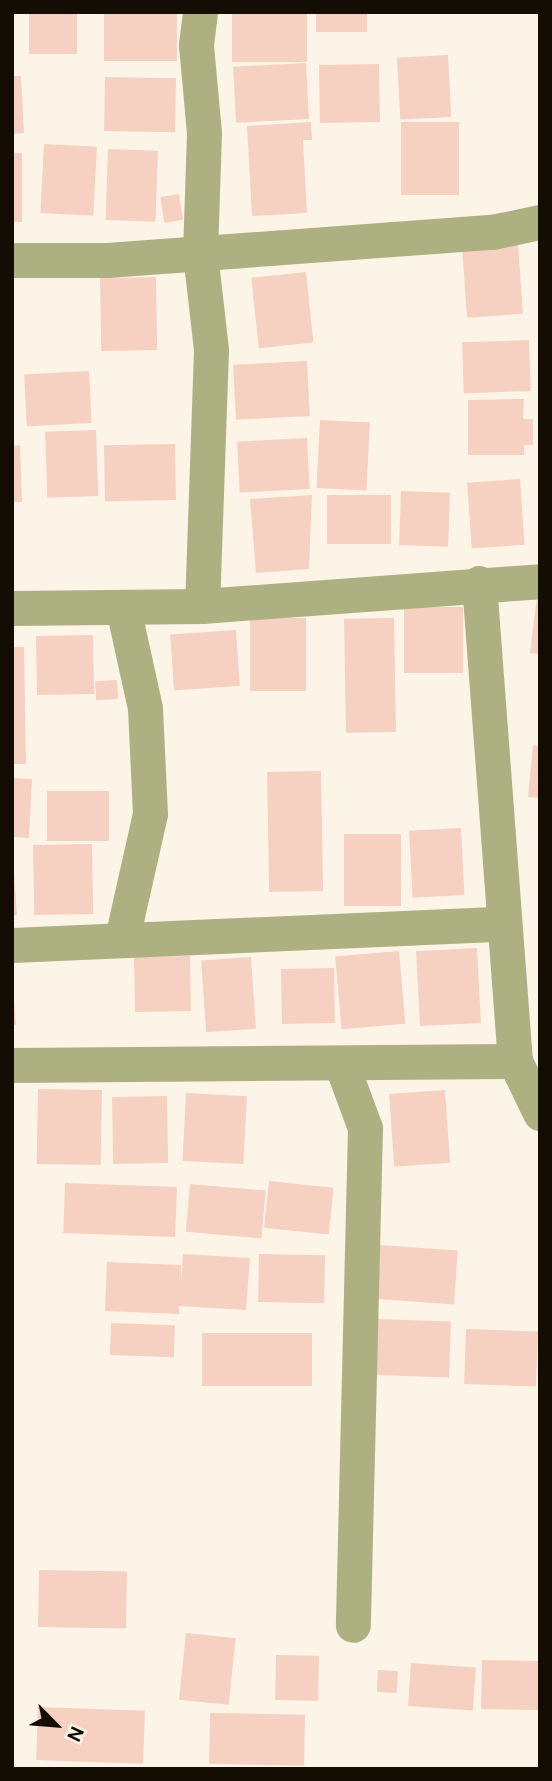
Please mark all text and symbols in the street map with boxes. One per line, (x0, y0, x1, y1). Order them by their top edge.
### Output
north arrow (21, 1690, 91, 1760)
text: N (61, 1723, 90, 1746)

